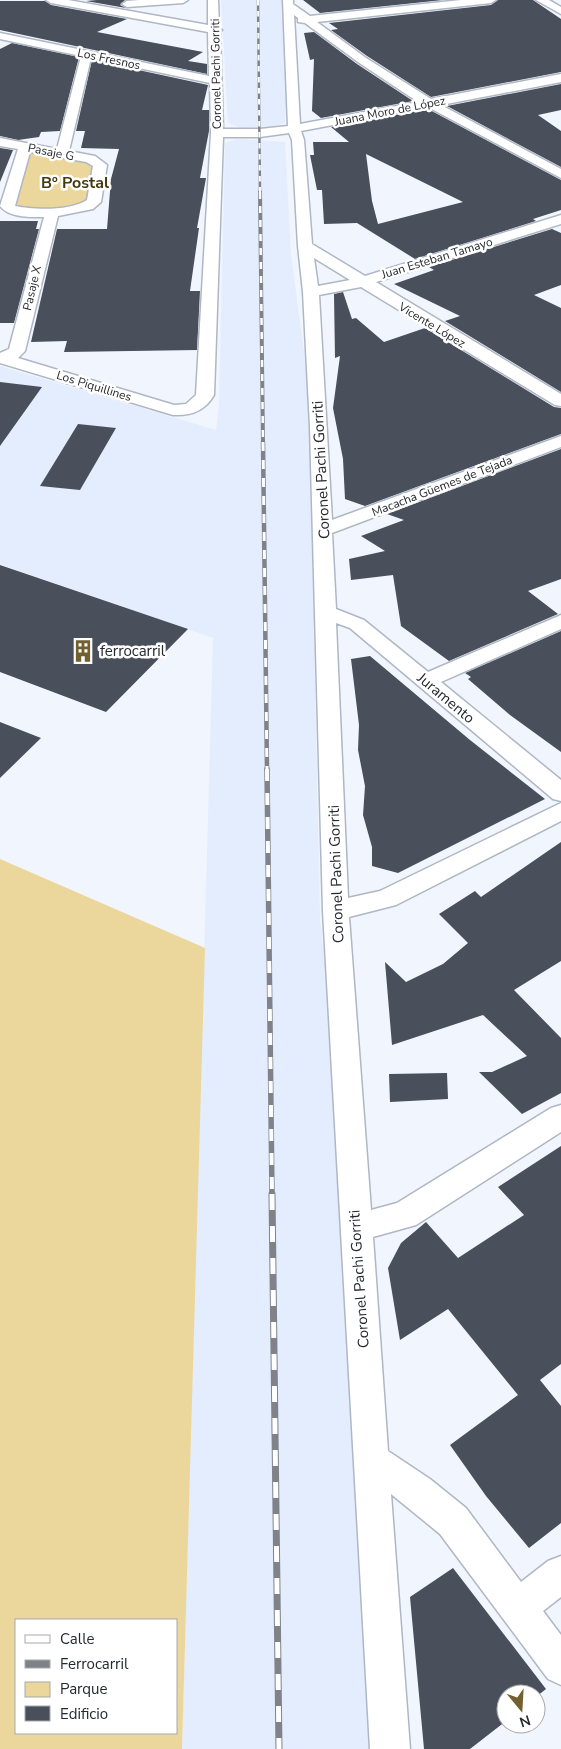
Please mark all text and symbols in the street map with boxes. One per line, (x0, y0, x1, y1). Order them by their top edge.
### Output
street label: Coronel Pachi Gorriti (207, 19, 225, 129)
street label: Los Fresnos (76, 45, 142, 74)
street label: Juana Moro de López (332, 92, 447, 130)
street label: Pasaje G (26, 140, 76, 164)
district label: Bº Postal (41, 172, 109, 194)
street label: Juan Esteban Tamayo (379, 233, 495, 283)
street label: Pasaje X (19, 264, 45, 312)
street label: Vicente López (395, 298, 469, 351)
street label: Los Piquillines (54, 367, 134, 405)
street label: Coronel Pachi Gorriti (307, 400, 335, 540)
street label: Macacha Güemes de Tejada (369, 452, 515, 520)
building icon: ferrocarril (70, 638, 96, 664)
place label: ferrocarril (100, 641, 166, 661)
street label: Juramento (412, 667, 479, 728)
street label: Coronel Pachi Gorriti (324, 804, 348, 944)
street label: Coronel Pachi Gorriti (344, 1209, 374, 1349)
legend (15, 1619, 178, 1734)
text: Calle (60, 1629, 95, 1649)
text: Ferrocarril (60, 1654, 129, 1674)
text: Parque (60, 1679, 108, 1699)
north arrow (496, 1684, 546, 1734)
text: Edificio (60, 1704, 108, 1724)
text: N (517, 1710, 533, 1732)

